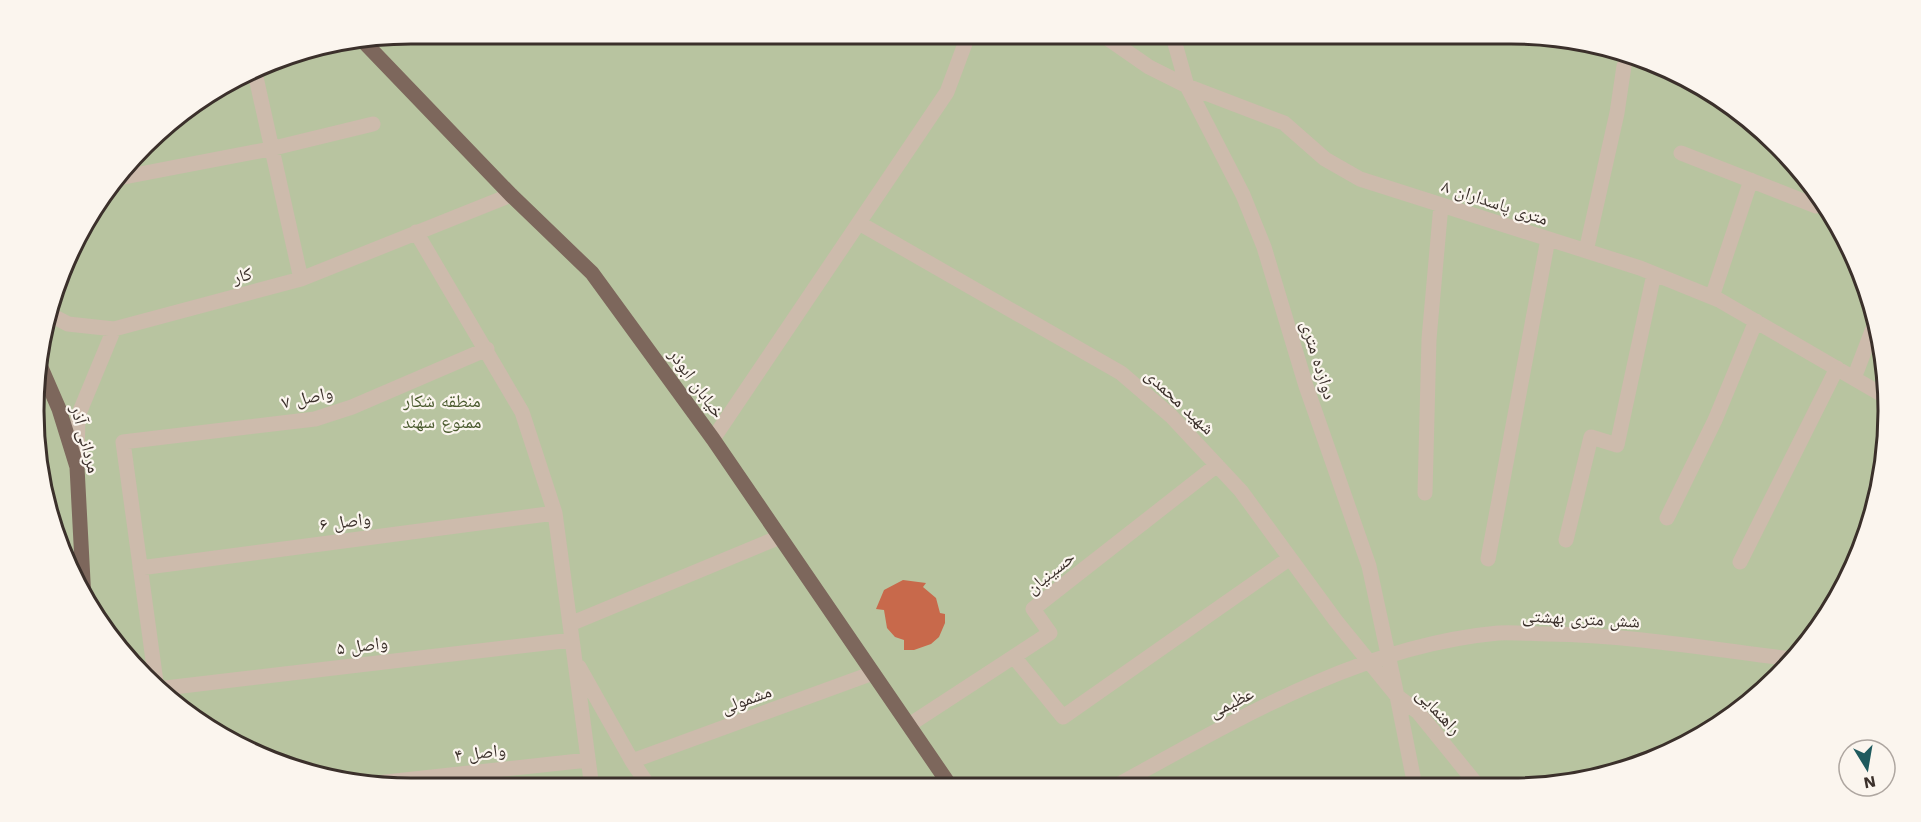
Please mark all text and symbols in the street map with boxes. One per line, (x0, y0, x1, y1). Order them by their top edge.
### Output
street label: ۸ متری پاسداران (1439, 175, 1551, 230)
street label: کار (229, 262, 254, 288)
street label: دوازده متری (1296, 318, 1341, 402)
street label: خیابان ابوذر (663, 343, 729, 422)
street label: شهید محمدی (1140, 364, 1219, 439)
street label: واصل ۷ (280, 381, 335, 414)
park label: منطقه شکار ممنوع سهند (402, 390, 481, 433)
street label: مردانی آذر (66, 402, 105, 475)
street label: واصل ۶ (318, 507, 372, 536)
street label: حسینیان (1021, 546, 1079, 599)
street label: شش متری بهشتی (1521, 604, 1641, 633)
street label: واصل ۵ (335, 631, 389, 660)
street label: مشمولی (718, 680, 774, 719)
street label: عظیمی (1205, 682, 1257, 723)
street label: راهنمایی (1411, 683, 1466, 739)
north arrow (1837, 738, 1897, 798)
street label: واصل ۴ (453, 739, 507, 766)
text: N (1862, 772, 1877, 793)

